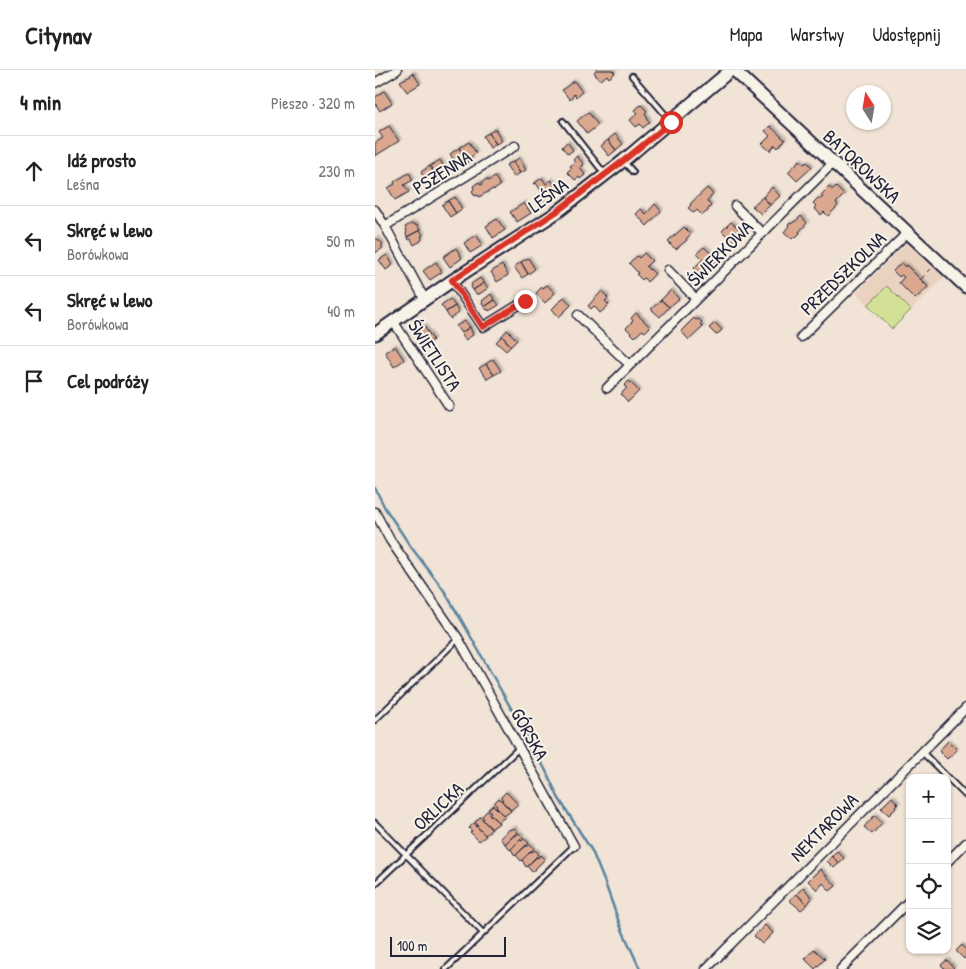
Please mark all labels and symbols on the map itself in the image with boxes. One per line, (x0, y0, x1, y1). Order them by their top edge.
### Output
north arrow (846, 85, 891, 130)
route start (660, 111, 683, 134)
street label: BATOROWSKA (818, 123, 906, 209)
street label: PSZENNA (407, 144, 477, 200)
street label: LEŚNA (523, 172, 573, 218)
street label: ŚWIERKOWA (681, 214, 759, 292)
street label: PRZEDSZKOLNA (794, 225, 892, 321)
route end (514, 290, 537, 313)
street label: ŚWIETLISTA (402, 314, 468, 396)
street label: GÓRSKA (505, 703, 555, 765)
street label: ORLICKA (407, 776, 469, 836)
street label: NEKTAROWA (784, 787, 864, 867)
scale bar (390, 934, 506, 957)

